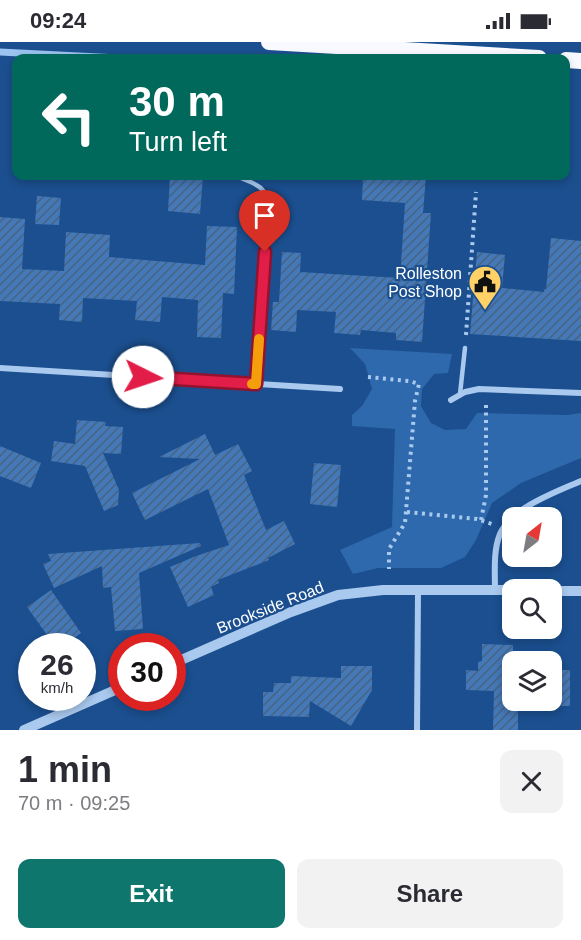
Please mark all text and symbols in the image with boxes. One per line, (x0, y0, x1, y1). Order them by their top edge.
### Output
text: 09:24 (30, 8, 86, 33)
icon: left (30, 78, 108, 156)
text: 30 m (129, 78, 225, 125)
text: Turn left (129, 127, 227, 157)
pin (239, 190, 290, 252)
icon: arrive (248, 199, 281, 232)
public building icon: Rolleston Post Shop (467, 264, 503, 311)
place label: Rolleston Post Shop (388, 265, 462, 300)
position arrow (111, 345, 175, 409)
north arrow (502, 507, 562, 567)
map controls (502, 507, 562, 711)
street label: Brookside Road (214, 578, 326, 637)
button: search (502, 579, 562, 639)
speed limit sign: 30 (108, 633, 186, 711)
text: 26 (40, 648, 74, 681)
button: layers (502, 651, 562, 711)
text: km/h (41, 679, 73, 696)
text: 1 min (18, 749, 112, 790)
button: close (500, 750, 563, 813)
text: 70 m · 09:25 (18, 792, 130, 814)
button: Exit (18, 859, 285, 928)
button: Share (297, 859, 563, 928)

